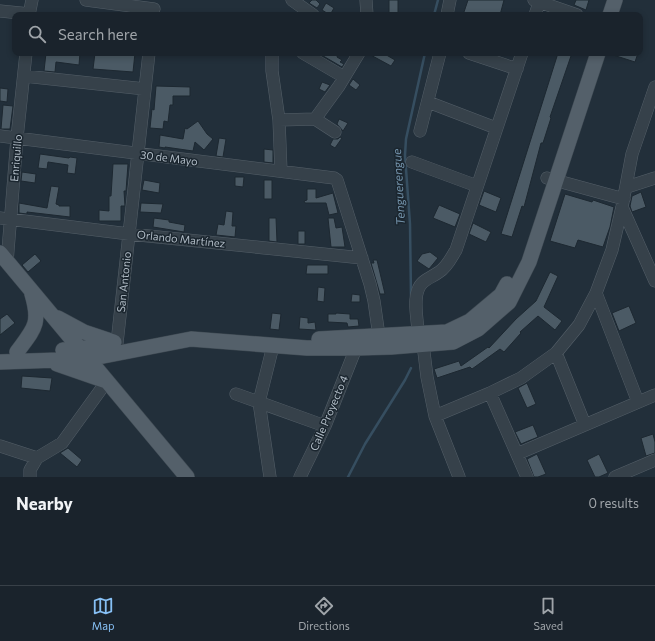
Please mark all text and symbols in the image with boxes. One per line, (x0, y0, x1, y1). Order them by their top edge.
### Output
search box (12, 12, 643, 56)
icon: search (26, 23, 48, 45)
text: Search here (58, 25, 137, 43)
street label: Enriquillo (7, 133, 24, 182)
street label: 30 de Mayo (140, 148, 199, 168)
water label: Tenguerengue (389, 148, 407, 226)
street label: Orlando Martínez (136, 227, 226, 250)
street label: San Antonio (114, 250, 133, 313)
street label: Calle Proyecto 4 (307, 373, 350, 453)
text: Nearby (16, 493, 73, 514)
text: 0 results (588, 495, 639, 511)
tab: Map (92, 595, 115, 632)
tab: Directions (298, 595, 350, 632)
tab: Saved (533, 595, 563, 632)

